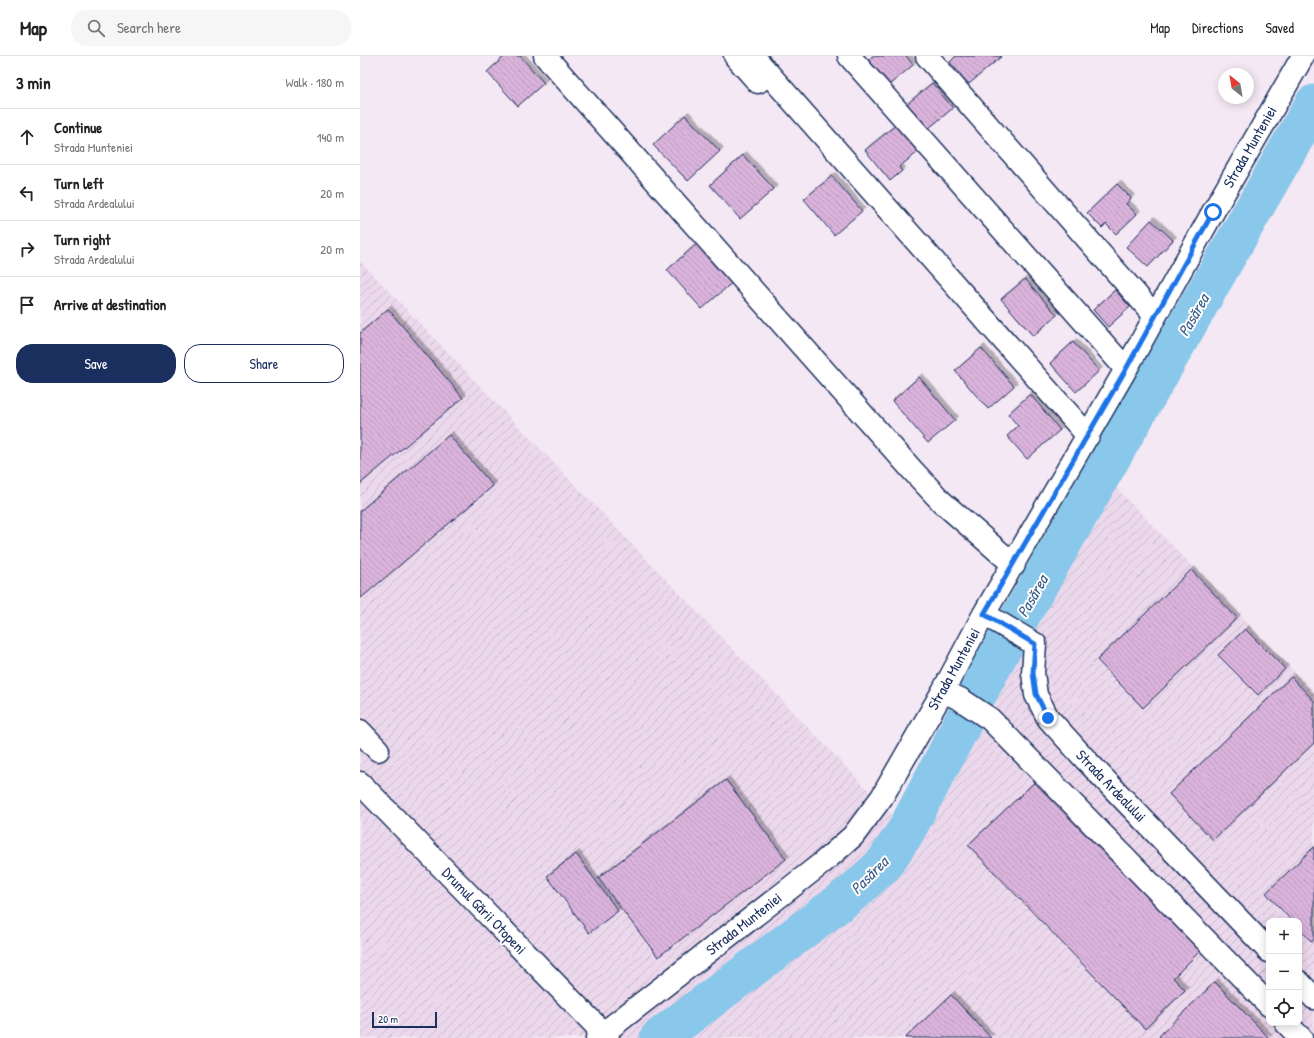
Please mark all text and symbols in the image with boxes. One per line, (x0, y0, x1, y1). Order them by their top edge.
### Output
search box (71, 10, 351, 46)
text: Map (20, 15, 47, 41)
icon: search (85, 17, 107, 39)
text: Search here (117, 17, 181, 38)
text: Map (1150, 18, 1170, 37)
text: Directions (1192, 18, 1243, 37)
text: Saved (1265, 18, 1294, 37)
north arrow (1218, 68, 1254, 104)
text: 3 min (16, 71, 51, 94)
text: Walk · 180 m (285, 73, 344, 91)
street label: Strada Munteniei (1218, 102, 1281, 191)
text: Continue (54, 117, 102, 138)
icon: ahead (16, 126, 38, 148)
text: 140 m (317, 128, 344, 146)
text: Strada Munteniei (54, 138, 133, 156)
text: Turn left (54, 173, 104, 194)
icon: left (16, 182, 38, 204)
text: 20 m (320, 184, 344, 202)
text: Strada Ardealului (54, 194, 135, 212)
route start (1204, 203, 1222, 221)
text: Turn right (54, 229, 110, 250)
icon: right (16, 238, 38, 260)
text: 20 m (320, 240, 344, 258)
text: Strada Ardealului (54, 250, 135, 268)
water label: Pasărea (1172, 288, 1215, 340)
icon: arrive (16, 294, 38, 316)
text: Arrive at destination (54, 294, 166, 315)
button: Save (16, 344, 176, 383)
button: Share (184, 344, 344, 383)
water label: Pasărea (1011, 569, 1054, 621)
street label: Strada Munteniei (922, 624, 985, 714)
route end (1039, 709, 1057, 727)
street label: Strada Ardealului (1071, 745, 1151, 826)
water label: Pasărea (845, 850, 894, 899)
street label: Drumul Gării Otopeni (437, 862, 531, 959)
street label: Strada Munteniei (701, 887, 786, 960)
map controls (1266, 918, 1302, 1026)
button: + (1266, 918, 1302, 954)
button: − (1266, 954, 1302, 990)
button: locate (1266, 990, 1302, 1026)
scale bar (372, 1010, 437, 1029)
text: 20 m (378, 1012, 398, 1026)

